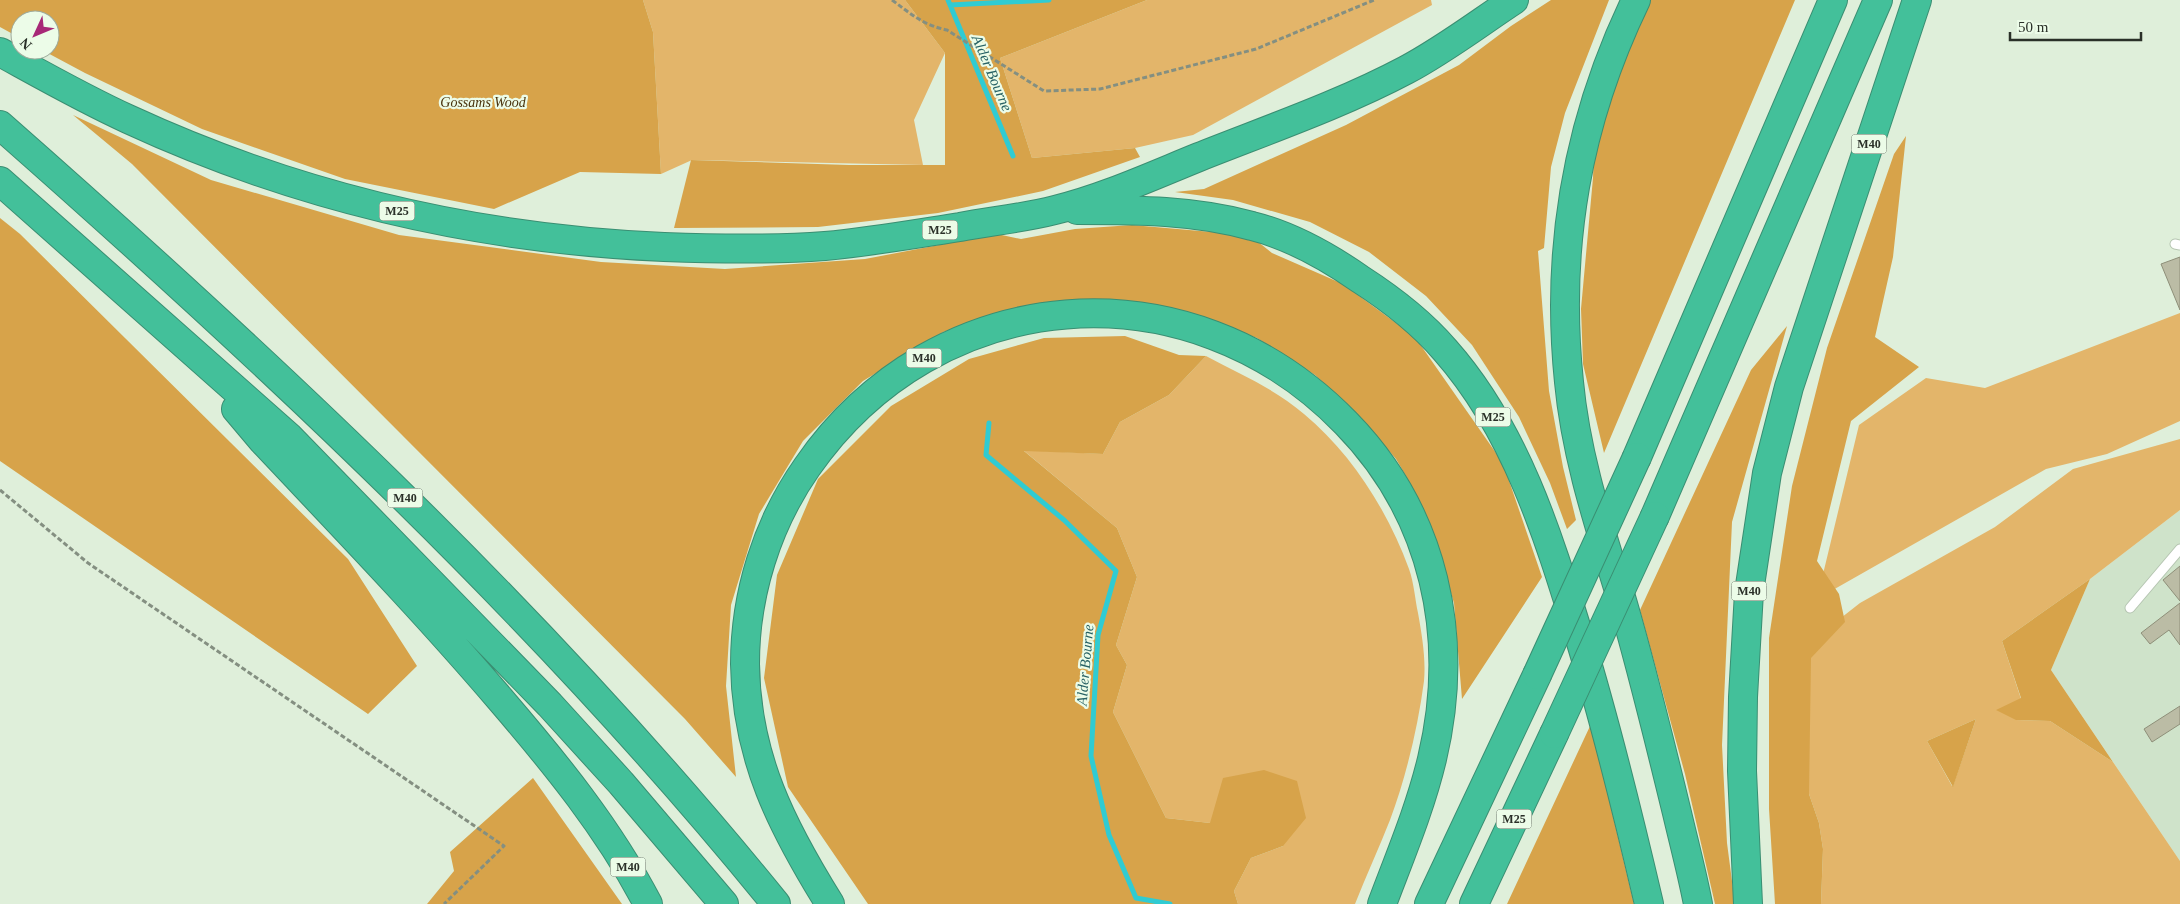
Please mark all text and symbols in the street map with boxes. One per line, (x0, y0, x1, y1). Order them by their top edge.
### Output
north arrow (10, 10, 60, 60)
scale bar (2010, 10, 2141, 42)
text: 50 m (2018, 19, 2049, 35)
water label: Alder Bourne (968, 32, 1015, 114)
text: N (17, 35, 35, 53)
park label: Gossams Wood (440, 95, 527, 110)
road number: M40 (1852, 134, 1886, 154)
road number: M25 (380, 202, 414, 220)
road number: M25 (922, 220, 958, 240)
road number: M40 (906, 348, 942, 368)
road number: M25 (1476, 408, 1510, 427)
road number: M40 (388, 488, 422, 508)
road number: M40 (1732, 582, 1766, 600)
water label: Alder Bourne (1073, 624, 1097, 707)
road number: M25 (1496, 810, 1532, 829)
road number: M40 (610, 858, 646, 876)

